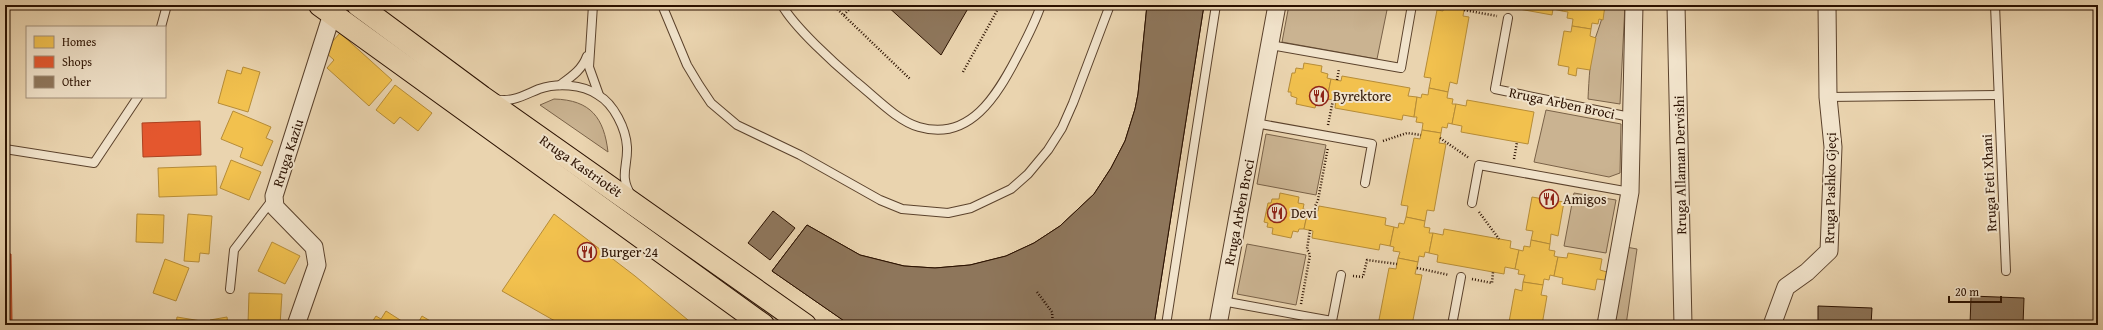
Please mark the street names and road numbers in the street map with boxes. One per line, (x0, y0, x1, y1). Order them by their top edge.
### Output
street label: Rruga Arben Broci (1507, 82, 1617, 124)
street label: Rruga Allaman Dervishi (1669, 95, 1691, 235)
street label: Rruga Kaziu (268, 116, 309, 190)
street label: Rruga Kastriotët (536, 130, 626, 202)
street label: Rruga Pashko Gjeçi (1819, 132, 1841, 244)
street label: Rruga Feti Xhani (1976, 134, 2002, 232)
street label: Rruga Arben Broci (1219, 157, 1259, 267)

